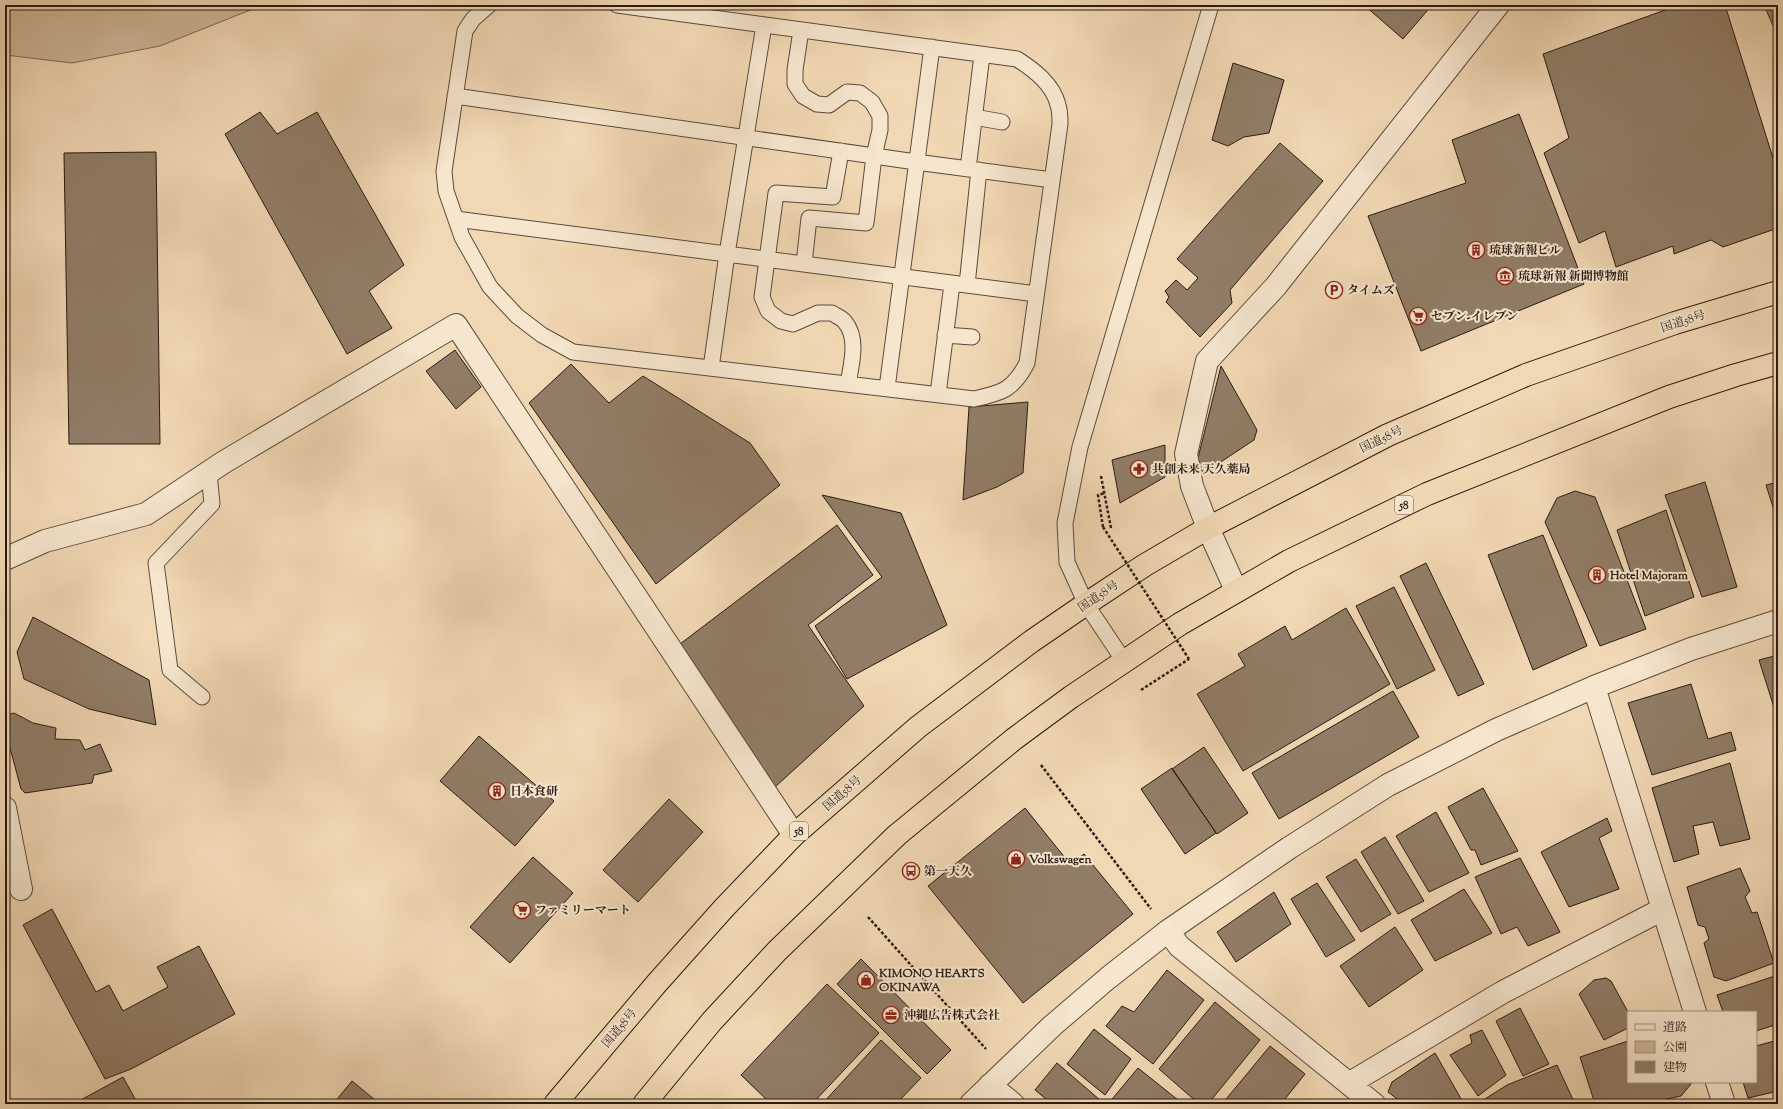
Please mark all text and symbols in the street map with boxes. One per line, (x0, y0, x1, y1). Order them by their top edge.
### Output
building icon: 琉球新報ビル (1466, 240, 1486, 260)
place label: 琉球新報ビル (1489, 242, 1561, 260)
museum icon: 琉球新報 新聞博物館 (1495, 266, 1515, 286)
place label: 琉球新報 新聞博物館 (1518, 268, 1629, 286)
parking icon: タイムズ (1324, 280, 1344, 300)
place label: タイムズ (1347, 282, 1395, 300)
supermarket icon: セブン-イレブン (1408, 306, 1428, 326)
street label: 国道58号 (1659, 306, 1708, 338)
place label: セブン-イレブン (1431, 308, 1518, 326)
street label: 国道58号 (1357, 422, 1406, 458)
pharmacy icon: 共創未来 天久薬局 (1129, 459, 1149, 479)
place label: 共創未来 天久薬局 (1152, 461, 1251, 479)
road number: 58 (1395, 496, 1413, 514)
building icon: Hotel Majoram (1587, 565, 1607, 585)
place label: Hotel Majoram (1609, 567, 1688, 585)
street label: 国道58号 (1074, 576, 1123, 617)
street label: 国道58号 (819, 772, 866, 816)
building icon: 日本食研 (487, 781, 507, 801)
place label: 日本食研 (510, 783, 558, 801)
road number: 58 (790, 822, 808, 840)
shop icon: Volkswagen (1006, 849, 1026, 869)
place label: Volkswagen (1028, 851, 1092, 869)
bus stop icon: 第一天久 (901, 861, 921, 881)
place label: 第一天久 (924, 863, 972, 881)
supermarket icon: ファミリーマート (512, 900, 532, 920)
place label: ファミリーマート (535, 902, 631, 920)
place label: KIMONO HEARTS OKINAWA (878, 965, 985, 997)
shop icon: KIMONO HEARTS OKINAWA (856, 970, 876, 990)
street label: 国道58号 (598, 1005, 641, 1052)
office icon: 沖縄広告株式会社 (881, 1005, 901, 1025)
place label: 沖縄広告株式会社 (904, 1007, 1000, 1025)
legend (1627, 1011, 1757, 1083)
text: 道路 (1663, 1019, 1687, 1037)
text: 公園 (1663, 1039, 1687, 1057)
text: 建物 (1663, 1059, 1687, 1077)

